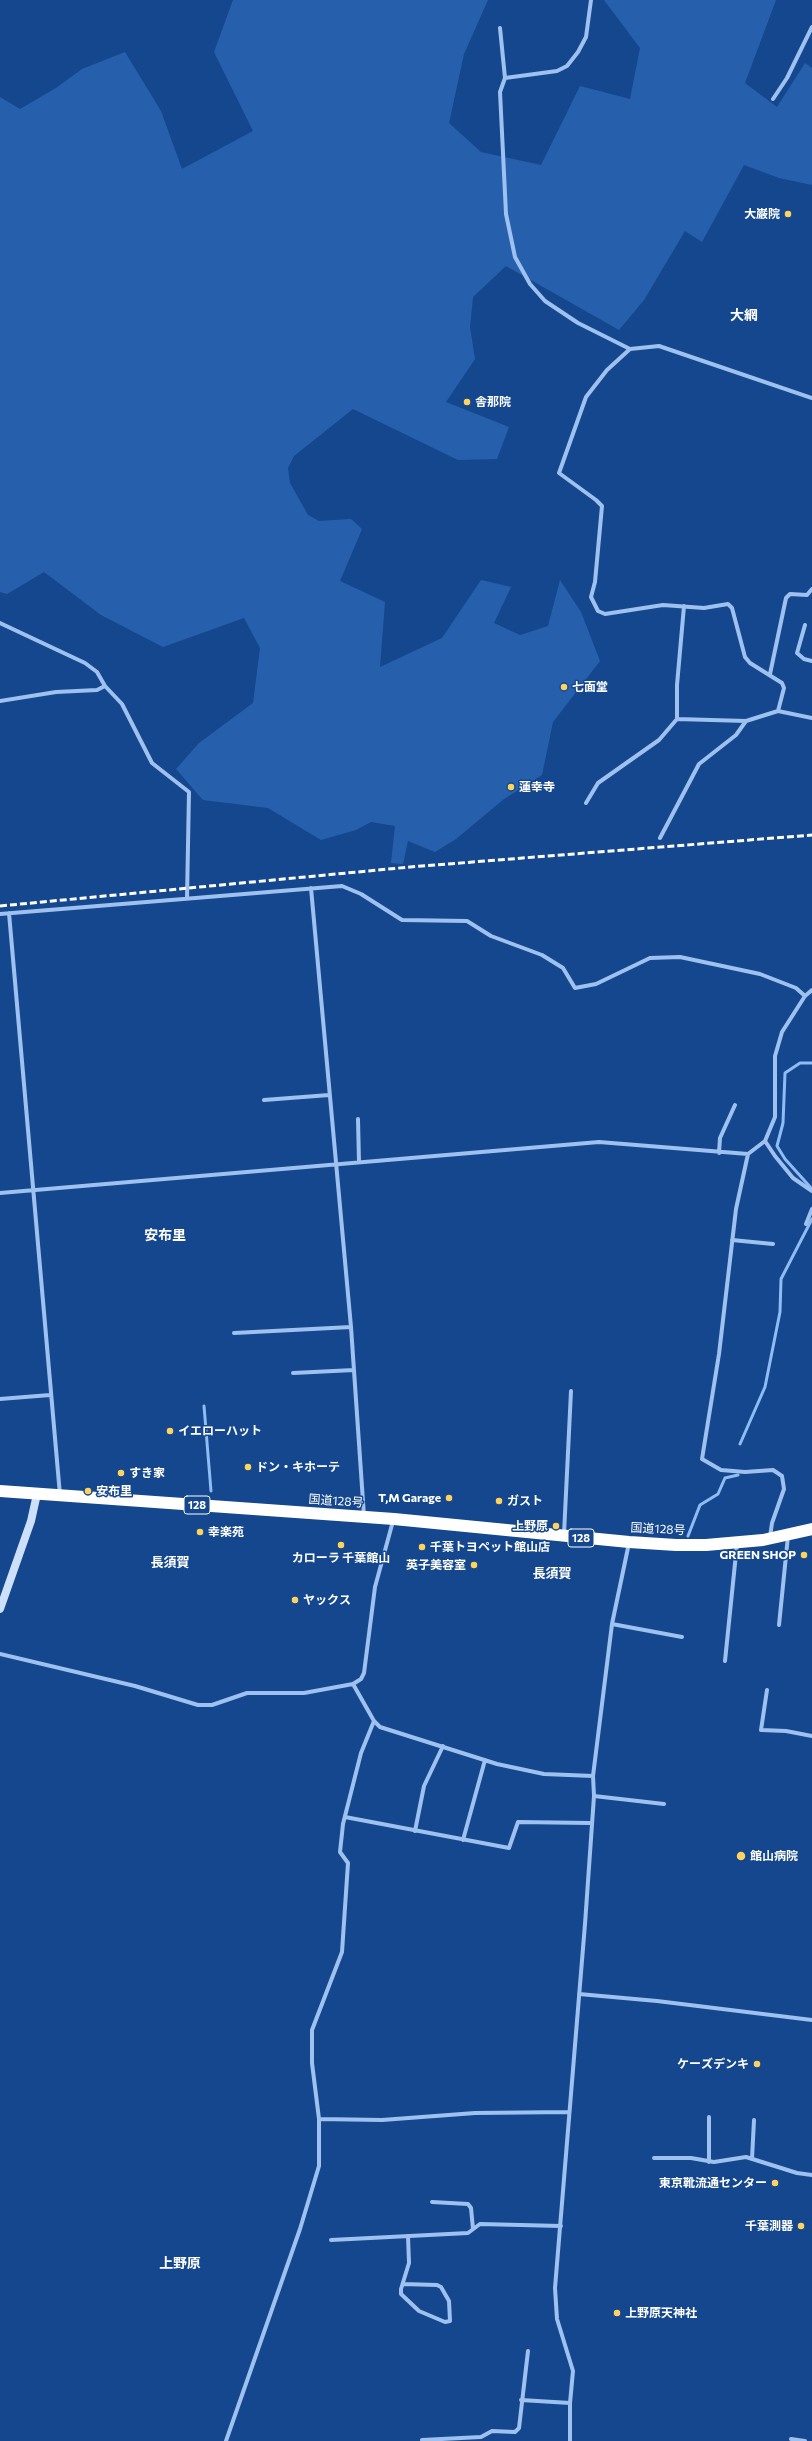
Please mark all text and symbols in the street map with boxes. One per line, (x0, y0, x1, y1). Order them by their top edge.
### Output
place label: 大巌院 (744, 207, 780, 221)
marker: 大巌院 (783, 209, 793, 219)
district label: 大網 (730, 307, 758, 323)
place label: 舎那院 (475, 395, 511, 409)
marker: 舎那院 (462, 397, 472, 407)
place label: 七面堂 (572, 680, 608, 694)
marker: 七面堂 (559, 682, 569, 692)
place label: 蓮幸寺 (519, 780, 555, 794)
marker: 蓮幸寺 (506, 782, 516, 792)
district label: 安布里 (144, 1227, 186, 1243)
place label: イエローハット (178, 1424, 262, 1438)
marker: イエローハット (165, 1426, 175, 1436)
place label: ドン・キホーテ (256, 1460, 340, 1474)
marker: ドン・キホーテ (243, 1462, 253, 1472)
place label: すき家 (129, 1466, 165, 1480)
marker: すき家 (116, 1468, 126, 1478)
place label: 安布里 (96, 1484, 132, 1498)
marker: 安布里 (83, 1486, 93, 1496)
place label: T,M Garage (378, 1491, 441, 1505)
street label: 国道128号 (308, 1492, 364, 1510)
marker: T,M Garage (444, 1493, 454, 1503)
place label: ガスト (507, 1494, 543, 1508)
road number: 128 (184, 1496, 210, 1514)
marker: ガスト (494, 1496, 504, 1506)
place label: 上野原 (512, 1519, 548, 1533)
street label: 国道128号 (630, 1520, 686, 1538)
marker: 上野原 (551, 1521, 561, 1531)
place label: 幸楽苑 (208, 1525, 244, 1539)
marker: 幸楽苑 (195, 1527, 205, 1537)
road number: 128 (568, 1529, 594, 1547)
marker: カローラ 千葉館山 (336, 1540, 346, 1550)
place label: 千葉トヨペット館山店 (430, 1540, 550, 1554)
marker: 千葉トヨペット館山店 (417, 1542, 427, 1552)
place label: GREEN SHOP (720, 1548, 796, 1562)
marker: GREEN SHOP (799, 1550, 809, 1560)
place label: カローラ 千葉館山 (292, 1551, 390, 1565)
district label: 長須賀 (151, 1555, 189, 1571)
place label: 英子美容室 (406, 1558, 466, 1572)
marker: 英子美容室 (469, 1560, 479, 1570)
district label: 長須賀 (533, 1566, 571, 1582)
place label: ヤックス (303, 1593, 351, 1607)
marker: ヤックス (290, 1595, 300, 1605)
place label: 館山病院 (750, 1849, 798, 1863)
marker: 館山病院 (735, 1850, 747, 1862)
place label: ケーズデンキ (677, 2057, 749, 2071)
marker: ケーズデンキ (752, 2059, 762, 2069)
place label: 東京靴流通センター (659, 2176, 767, 2190)
marker: 東京靴流通センター (770, 2178, 780, 2188)
place label: 千葉測器 (745, 2219, 793, 2233)
marker: 千葉測器 (796, 2221, 806, 2231)
district label: 上野原 (159, 2255, 201, 2271)
place label: 上野原天神社 (625, 2306, 697, 2320)
marker: 上野原天神社 (612, 2308, 622, 2318)

